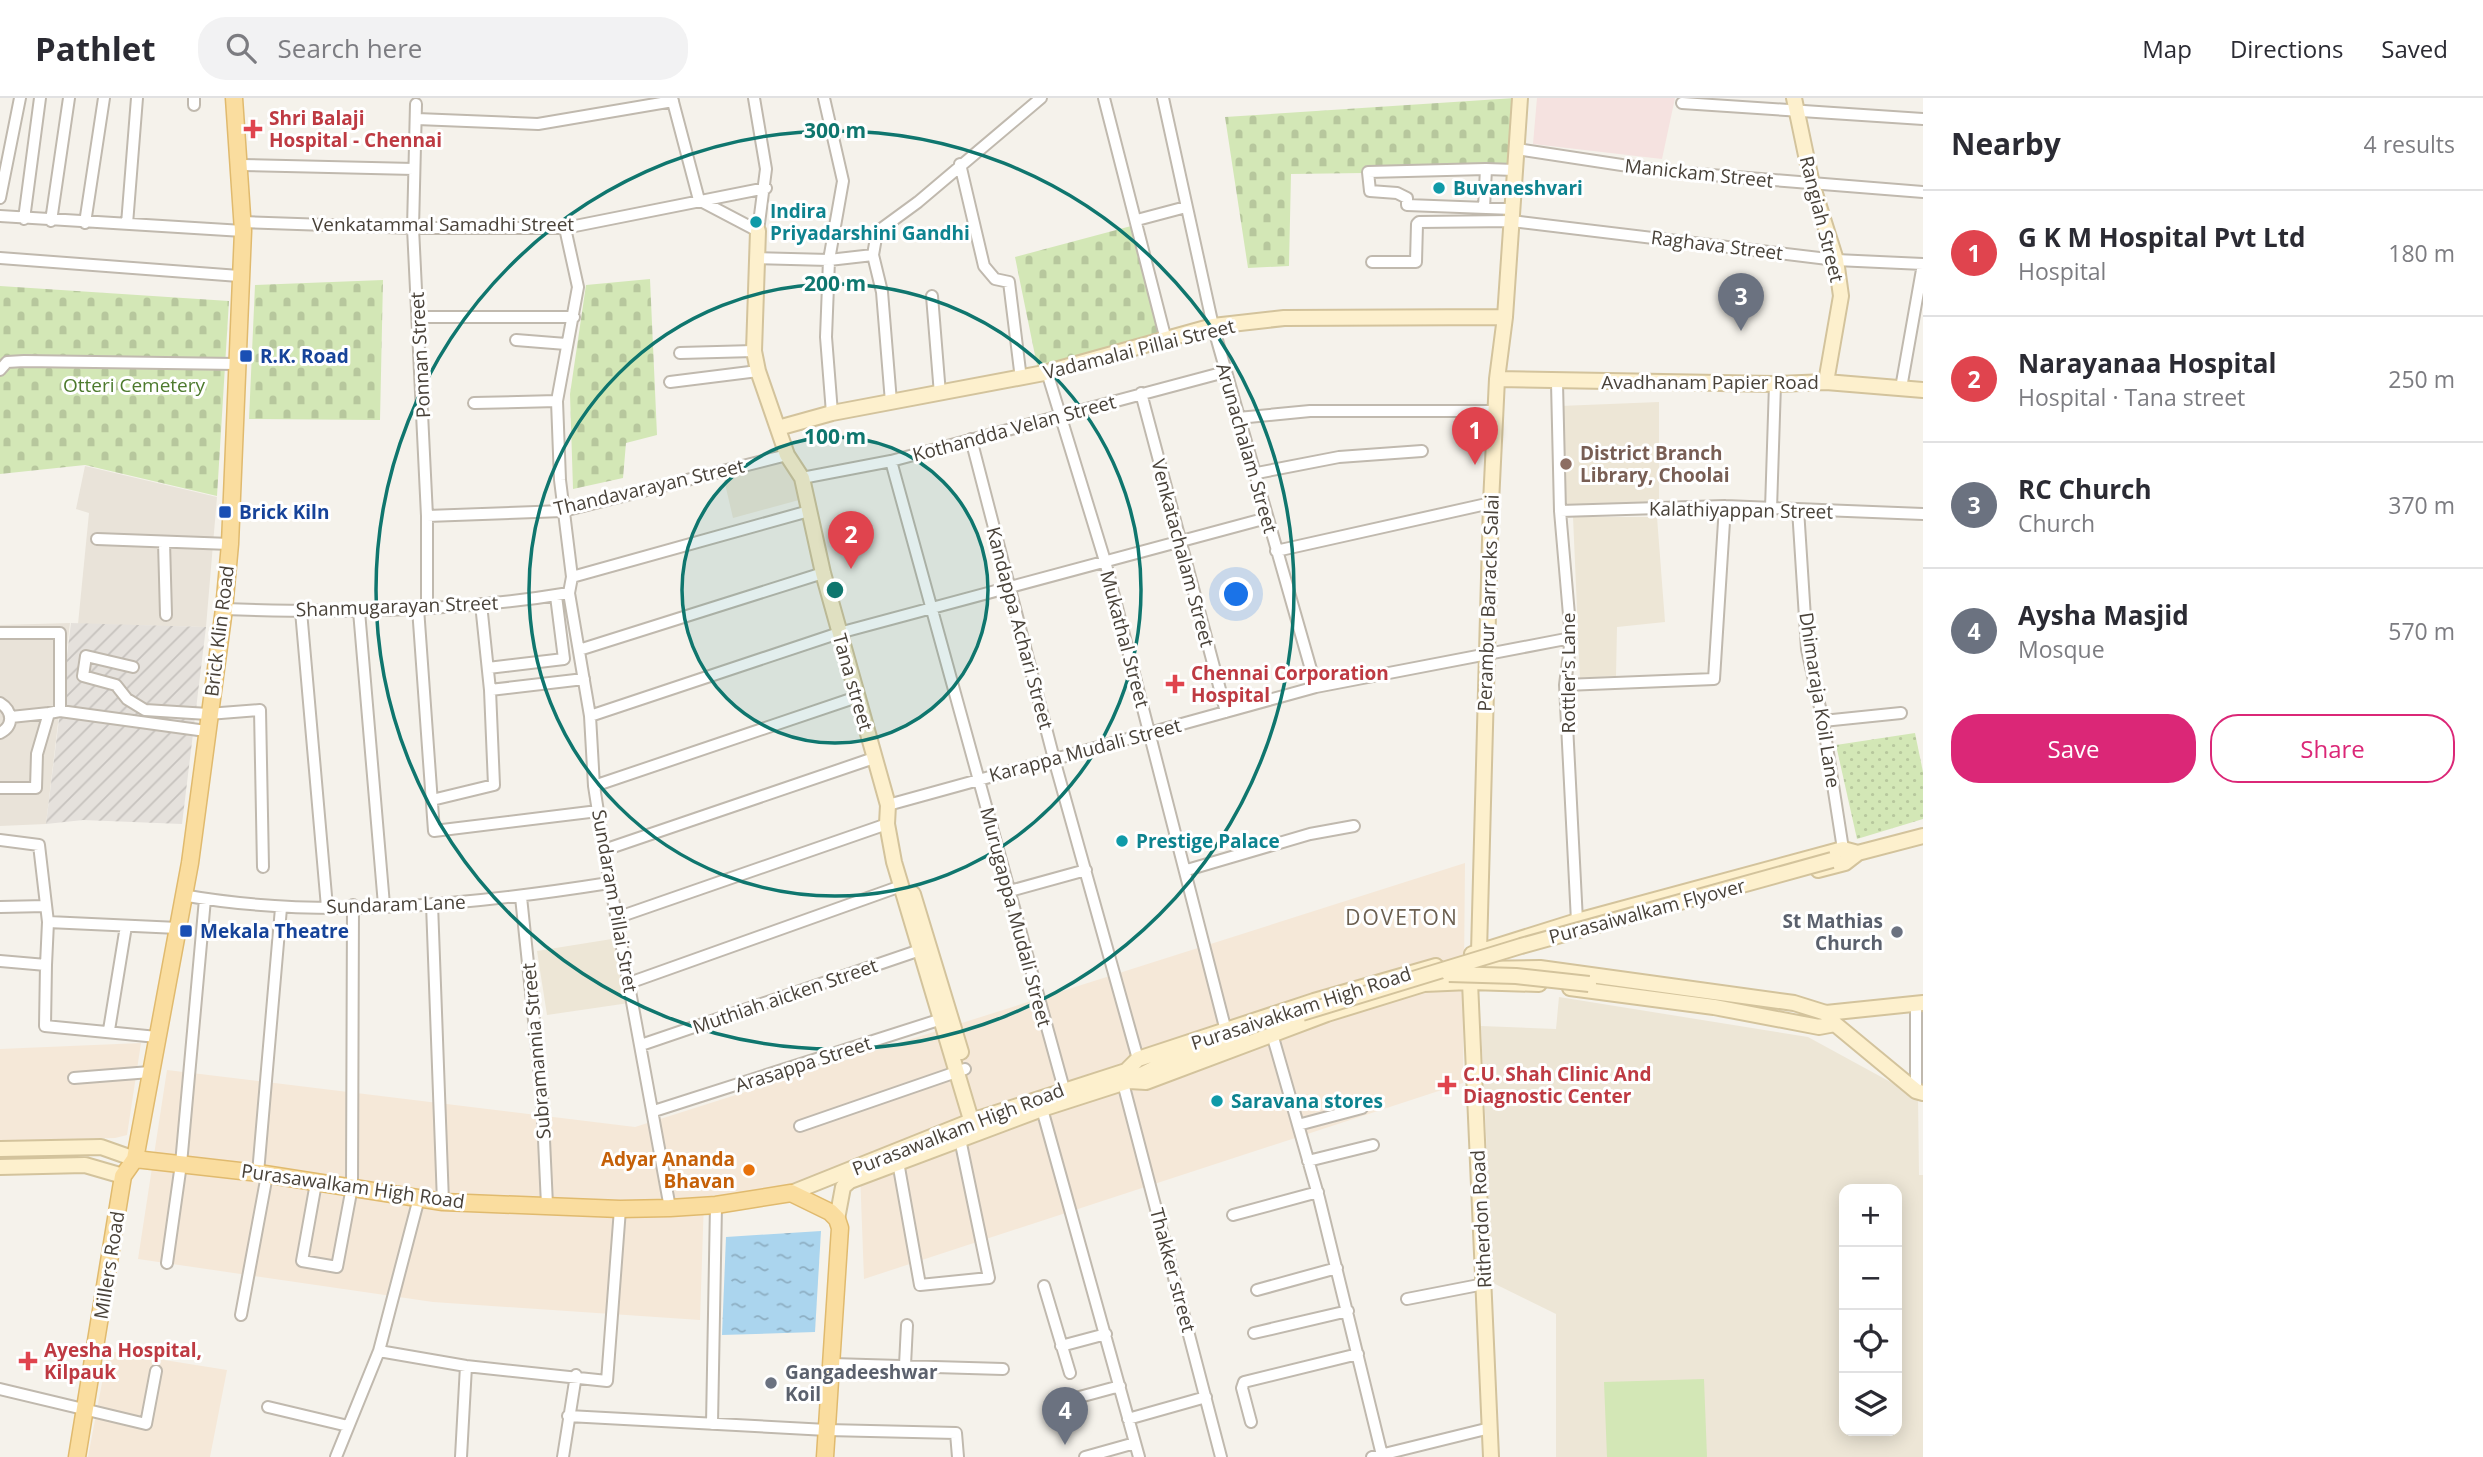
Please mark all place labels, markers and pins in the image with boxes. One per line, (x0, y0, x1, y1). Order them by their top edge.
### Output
place label: Shri Balaji Hospital - Chennai (269, 105, 442, 153)
marker: Shri Balaji Hospital - Chennai (243, 119, 263, 139)
place label: Buvaneshvari (1453, 175, 1583, 201)
marker: Buvaneshvari (1431, 180, 1447, 196)
place label: Indira Priyadarshini Gandhi (770, 198, 970, 246)
marker: Indira Priyadarshini Gandhi (748, 214, 764, 230)
pin: 3 (1718, 273, 1764, 331)
place label: R.K. Road (260, 343, 349, 369)
marker: R.K. Road (238, 348, 254, 364)
pin: 1 (1452, 407, 1498, 465)
place label: District Branch Library, Choolai (1580, 440, 1730, 488)
marker: District Branch Library, Choolai (1558, 456, 1574, 472)
place label: Brick Kiln (239, 499, 329, 525)
marker: Brick Kiln (217, 504, 233, 520)
pin: 2 (828, 511, 874, 569)
centre of rings (823, 578, 847, 602)
place label: Chennai Corporation Hospital (1191, 660, 1389, 708)
marker: Chennai Corporation Hospital (1165, 674, 1185, 694)
place label: Prestige Palace (1136, 828, 1280, 854)
marker: Prestige Palace (1114, 833, 1130, 849)
place label: St Mathias Church (1783, 908, 1883, 956)
place label: Mekala Theatre (200, 918, 349, 944)
marker: Mekala Theatre (178, 923, 194, 939)
marker: St Mathias Church (1889, 924, 1905, 940)
place label: C.U. Shah Clinic And Diagnostic Center (1463, 1061, 1651, 1109)
marker: C.U. Shah Clinic And Diagnostic Center (1437, 1075, 1457, 1095)
place label: Saravana stores (1231, 1088, 1383, 1114)
marker: Saravana stores (1209, 1093, 1225, 1109)
place label: Adyar Ananda Bhavan (601, 1146, 735, 1194)
marker: Adyar Ananda Bhavan (741, 1162, 757, 1178)
place label: Ayesha Hospital, Kilpauk (44, 1337, 202, 1385)
marker: Ayesha Hospital, Kilpauk (18, 1351, 38, 1371)
place label: Gangadeeshwar Koil (785, 1359, 938, 1407)
marker: Gangadeeshwar Koil (763, 1375, 779, 1391)
pin: 4 (1042, 1387, 1088, 1445)

